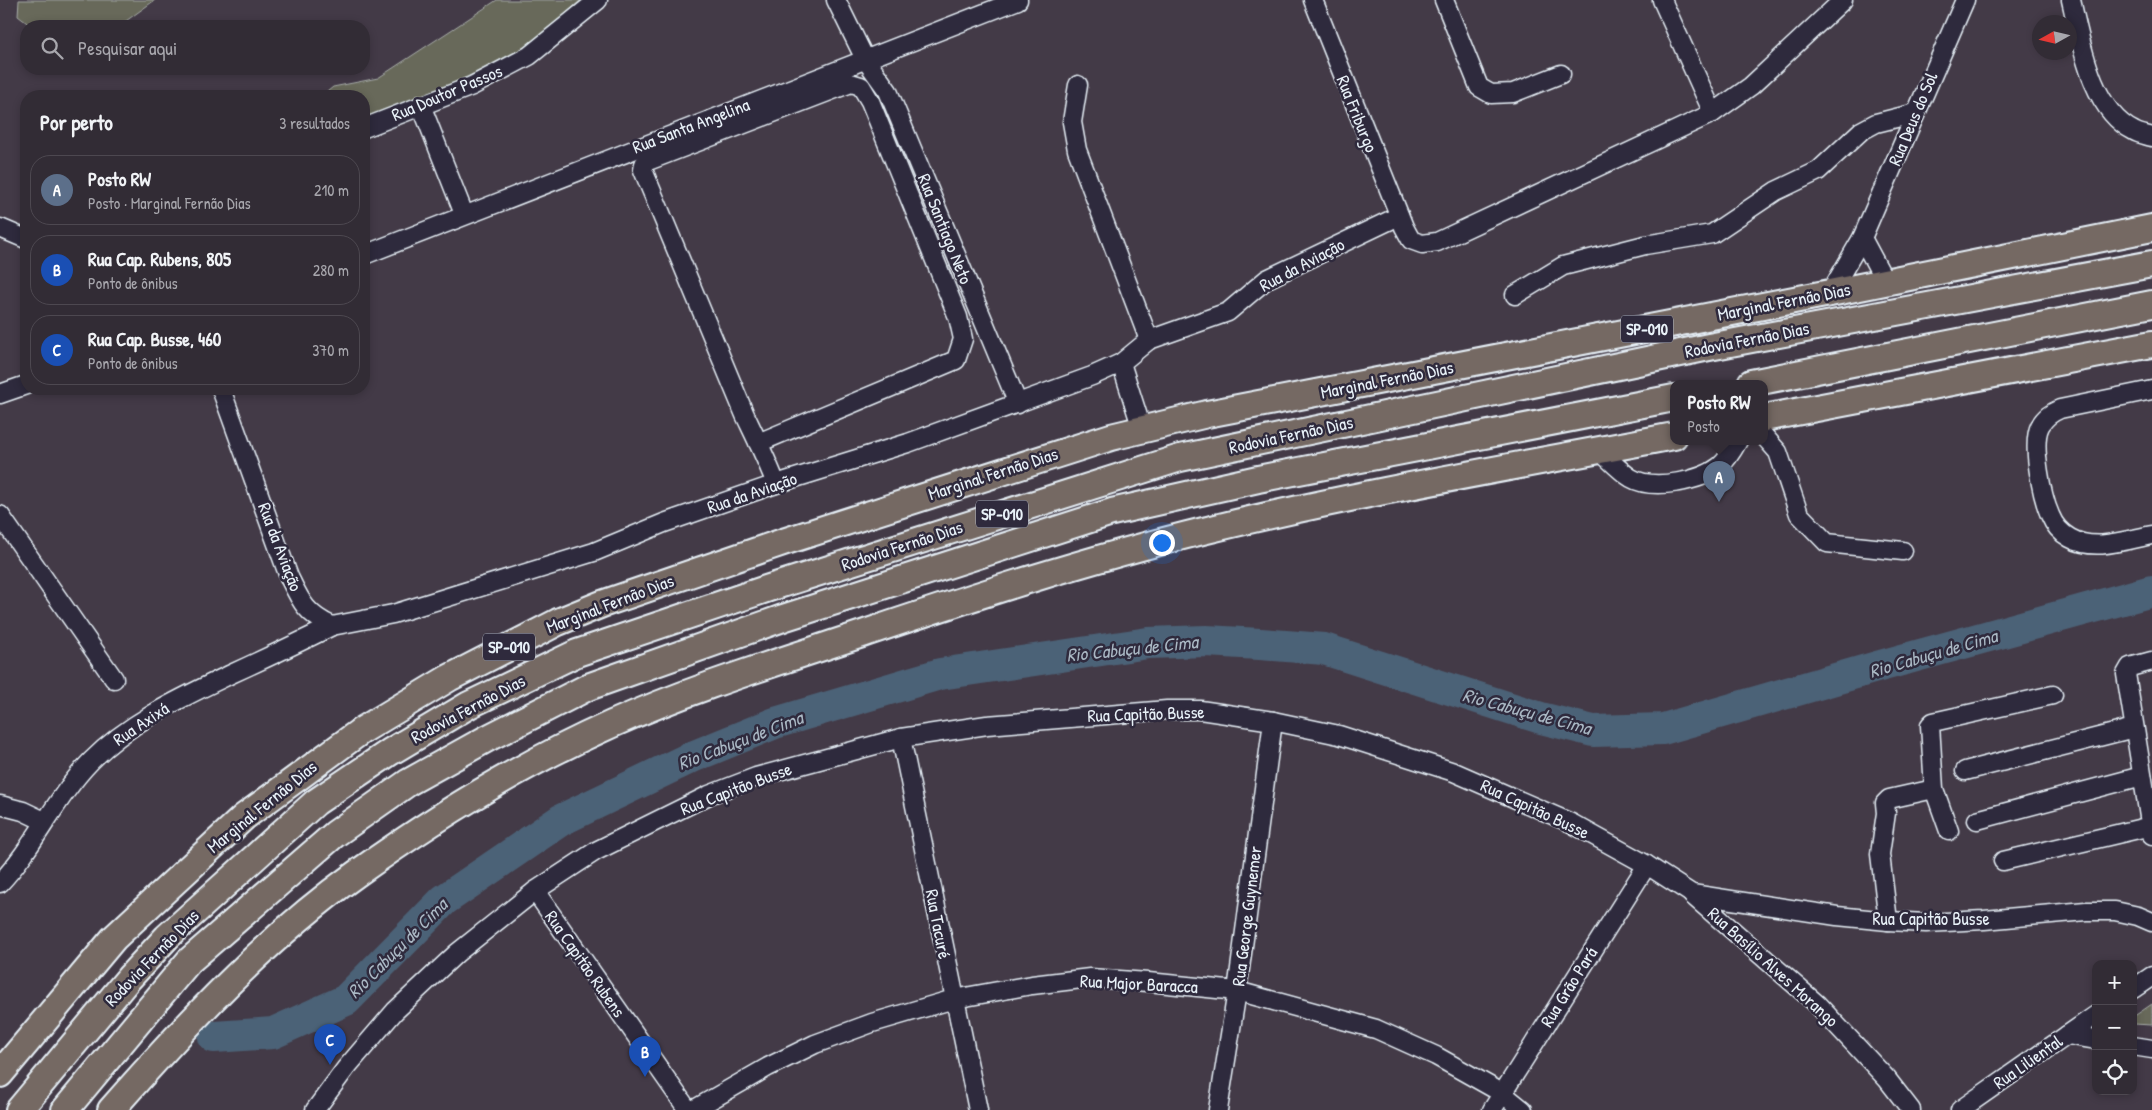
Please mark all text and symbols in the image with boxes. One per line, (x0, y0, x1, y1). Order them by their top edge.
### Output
north arrow (2032, 15, 2077, 60)
search box (20, 20, 370, 75)
icon: search (38, 34, 66, 62)
text: Pesquisar aqui (78, 35, 177, 61)
street label: Rua Doutor Passos (388, 58, 506, 127)
street label: Rua Deus do Sol (1882, 68, 1944, 169)
street label: Rua Friburgo (1331, 72, 1384, 156)
street label: Rua Santa Angelina (629, 92, 753, 159)
text: Por perto (40, 108, 113, 137)
text: 3 resultados (279, 112, 350, 134)
text: Posto RW (88, 166, 151, 192)
street label: Rua Santiago Neto (912, 170, 979, 288)
text: A (53, 179, 61, 201)
text: 210 m (314, 179, 349, 201)
text: Posto · Marginal Fernão Dias (88, 192, 251, 214)
street label: Rua da Aviação (1255, 232, 1349, 297)
text: Rua Cap. Rubens, 805 (88, 246, 231, 272)
text: B (53, 259, 61, 281)
text: 280 m (313, 259, 349, 281)
text: Ponto de ônibus (88, 272, 178, 294)
street label: Marginal Fernão Dias (1715, 276, 1853, 327)
street label: Rodovia Fernão Dias (1683, 315, 1811, 364)
road number: SP-010 (1621, 316, 1673, 342)
text: Rua Cap. Busse, 460 (88, 326, 221, 352)
text: C (53, 339, 61, 361)
text: 370 m (312, 339, 349, 361)
text: Ponto de ônibus (88, 352, 178, 374)
street label: Marginal Fernão Dias (1318, 354, 1456, 405)
popup (1670, 380, 1768, 445)
text: Posto RW (1687, 389, 1751, 415)
street label: Rodovia Fernão Dias (1227, 409, 1355, 460)
text: Posto (1687, 415, 1720, 437)
street label: Marginal Fernão Dias (925, 441, 1061, 506)
pin: A (1703, 461, 1735, 502)
street label: Rua da Aviação (704, 466, 800, 520)
street label: Rua da Aviação (252, 499, 309, 595)
road number: SP-010 (976, 500, 1028, 528)
street label: Rodovia Fernão Dias (838, 514, 966, 577)
your location (1149, 530, 1175, 556)
street label: Marginal Fernão Dias (542, 568, 677, 639)
water label: Rio Cabuçu de Cima (1866, 622, 2002, 684)
water label: Rio Cabuçu de Cima (1065, 628, 1201, 668)
road number: SP-010 (483, 634, 535, 660)
street label: Rodovia Fernão Dias (406, 668, 529, 749)
water label: Rio Cabuçu de Cima (1460, 681, 1597, 741)
street label: Rua Axixá (108, 696, 174, 751)
street label: Rua Capitão Busse (1087, 699, 1205, 728)
water label: Rio Cabuçu de Cima (674, 703, 809, 776)
street label: Marginal Fernão Dias (201, 754, 322, 859)
street label: Rua Capitão Busse (677, 756, 795, 821)
street label: Rua Capitão Busse (1477, 772, 1594, 845)
street label: Rua George Guynemer (1226, 844, 1268, 987)
street label: Rua Tacuré (920, 887, 957, 961)
water label: Rio Cabuçu de Cima (341, 890, 455, 1004)
street label: Rua Basílio Alves Morango (1702, 901, 1844, 1032)
street label: Rodovia Fernão Dias (99, 904, 204, 1012)
street label: Rua Capitão Rubens (539, 905, 632, 1022)
street label: Rua Capitão Busse (1872, 906, 1990, 931)
street label: Rua Grão Pará (1534, 942, 1603, 1032)
map controls (2092, 960, 2137, 1095)
button: + (2092, 960, 2137, 1005)
street label: Rua Major Baracca (1079, 968, 1199, 999)
button: − (2092, 1005, 2137, 1050)
pin: C (314, 1024, 346, 1065)
street label: Rua Liliental (1988, 1028, 2068, 1095)
pin: B (629, 1036, 661, 1077)
button: locate (2092, 1050, 2137, 1095)

